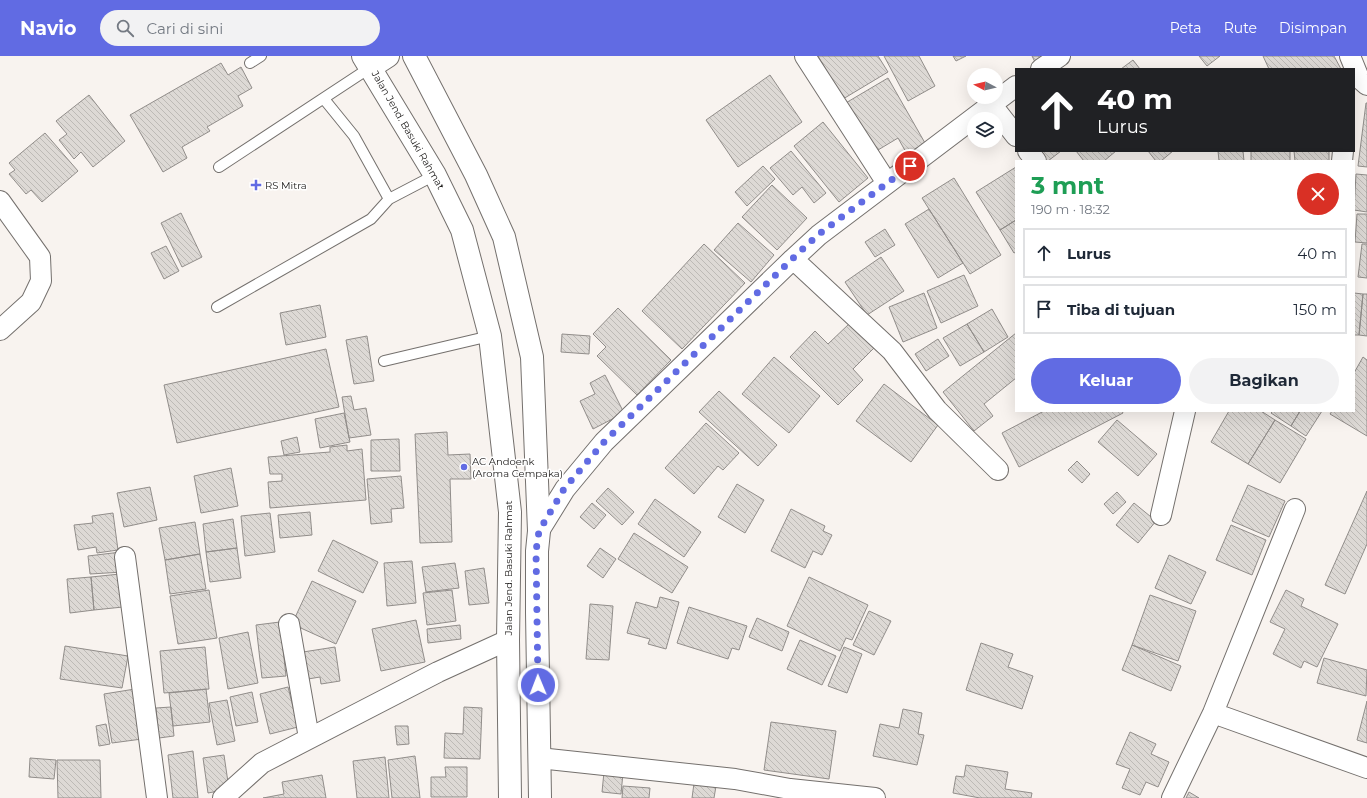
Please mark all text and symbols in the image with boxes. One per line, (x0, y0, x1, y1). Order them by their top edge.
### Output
search box (100, 10, 380, 46)
text: Navio (20, 17, 76, 40)
icon: search (114, 17, 136, 39)
text: Cari di sini (146, 19, 223, 38)
text: Peta (1170, 19, 1202, 37)
text: Rute (1224, 19, 1257, 37)
text: Disimpan (1279, 19, 1347, 37)
street label: Jalan Jend. Basuki Rahmat (368, 67, 447, 192)
north arrow (967, 68, 1003, 104)
map controls (967, 68, 1003, 148)
text: 40 m (1097, 82, 1173, 116)
icon: ahead (1031, 84, 1083, 136)
button: layers (967, 112, 1003, 148)
text: Lurus (1097, 116, 1148, 138)
pin (893, 149, 927, 183)
icon: arrive (899, 155, 921, 177)
text: 3 mnt (1031, 171, 1104, 200)
button: close (1297, 173, 1339, 215)
marker: RS Mitra (250, 179, 262, 191)
place label: RS Mitra (265, 179, 307, 192)
text: 190 m · 18:32 (1031, 201, 1110, 217)
icon: ahead (1033, 242, 1055, 264)
text: Lurus (1067, 244, 1111, 263)
text: 40 m (1297, 244, 1337, 263)
icon: arrive (1033, 298, 1055, 320)
text: Tiba di tujuan (1067, 300, 1175, 319)
text: 150 m (1293, 300, 1337, 319)
button: Keluar (1031, 358, 1181, 404)
button: Bagikan (1189, 358, 1339, 404)
place label: AC Andoenk (Aroma Cempaka) (472, 455, 563, 480)
marker: AC Andoenk (Aroma Cempaka) (459, 462, 469, 472)
street label: Jalan Jend. Basuki Rahmat (502, 501, 515, 636)
position arrow (517, 664, 559, 706)

